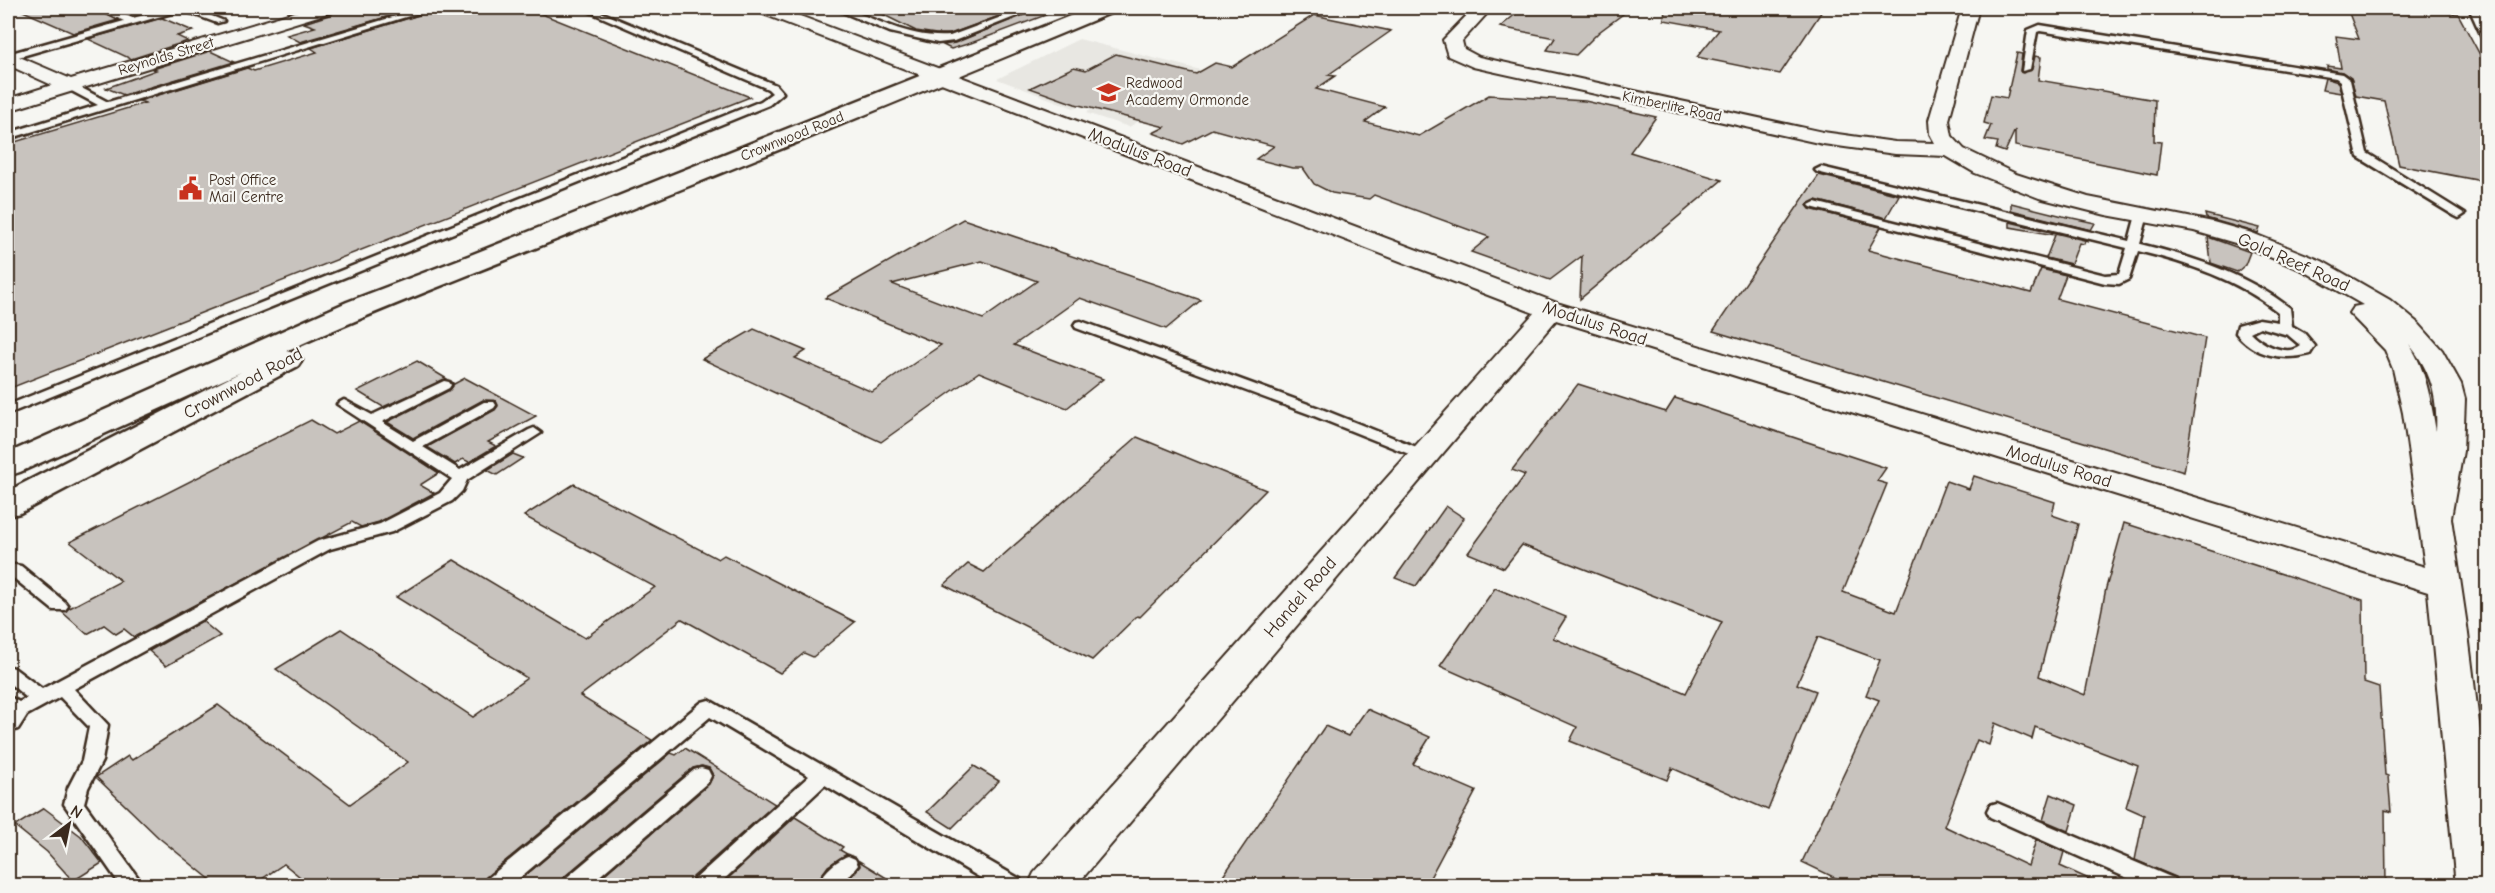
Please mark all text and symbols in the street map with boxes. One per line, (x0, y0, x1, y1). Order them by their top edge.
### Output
street label: Reynolds Street (116, 33, 217, 79)
place label: Redwood Academy Ormonde (1126, 74, 1249, 109)
school or university icon: Redwood Academy Ormonde (1095, 79, 1121, 105)
street label: Kimberlite Road (1621, 87, 1723, 125)
street label: Crownwood Road (738, 107, 846, 165)
street label: Modulus Road (1085, 123, 1194, 182)
place label: Post Office Mail Centre (209, 171, 284, 206)
public building icon: Post Office Mail Centre (178, 176, 204, 202)
street label: Gold Reef Road (2235, 228, 2353, 297)
street label: Modulus Road (1540, 297, 1650, 350)
street label: Crownwood Road (180, 343, 306, 424)
street label: Modulus Road (2004, 441, 2114, 492)
street label: Handel Road (1260, 553, 1341, 642)
north arrow (39, 794, 99, 854)
text: N (67, 802, 86, 823)

